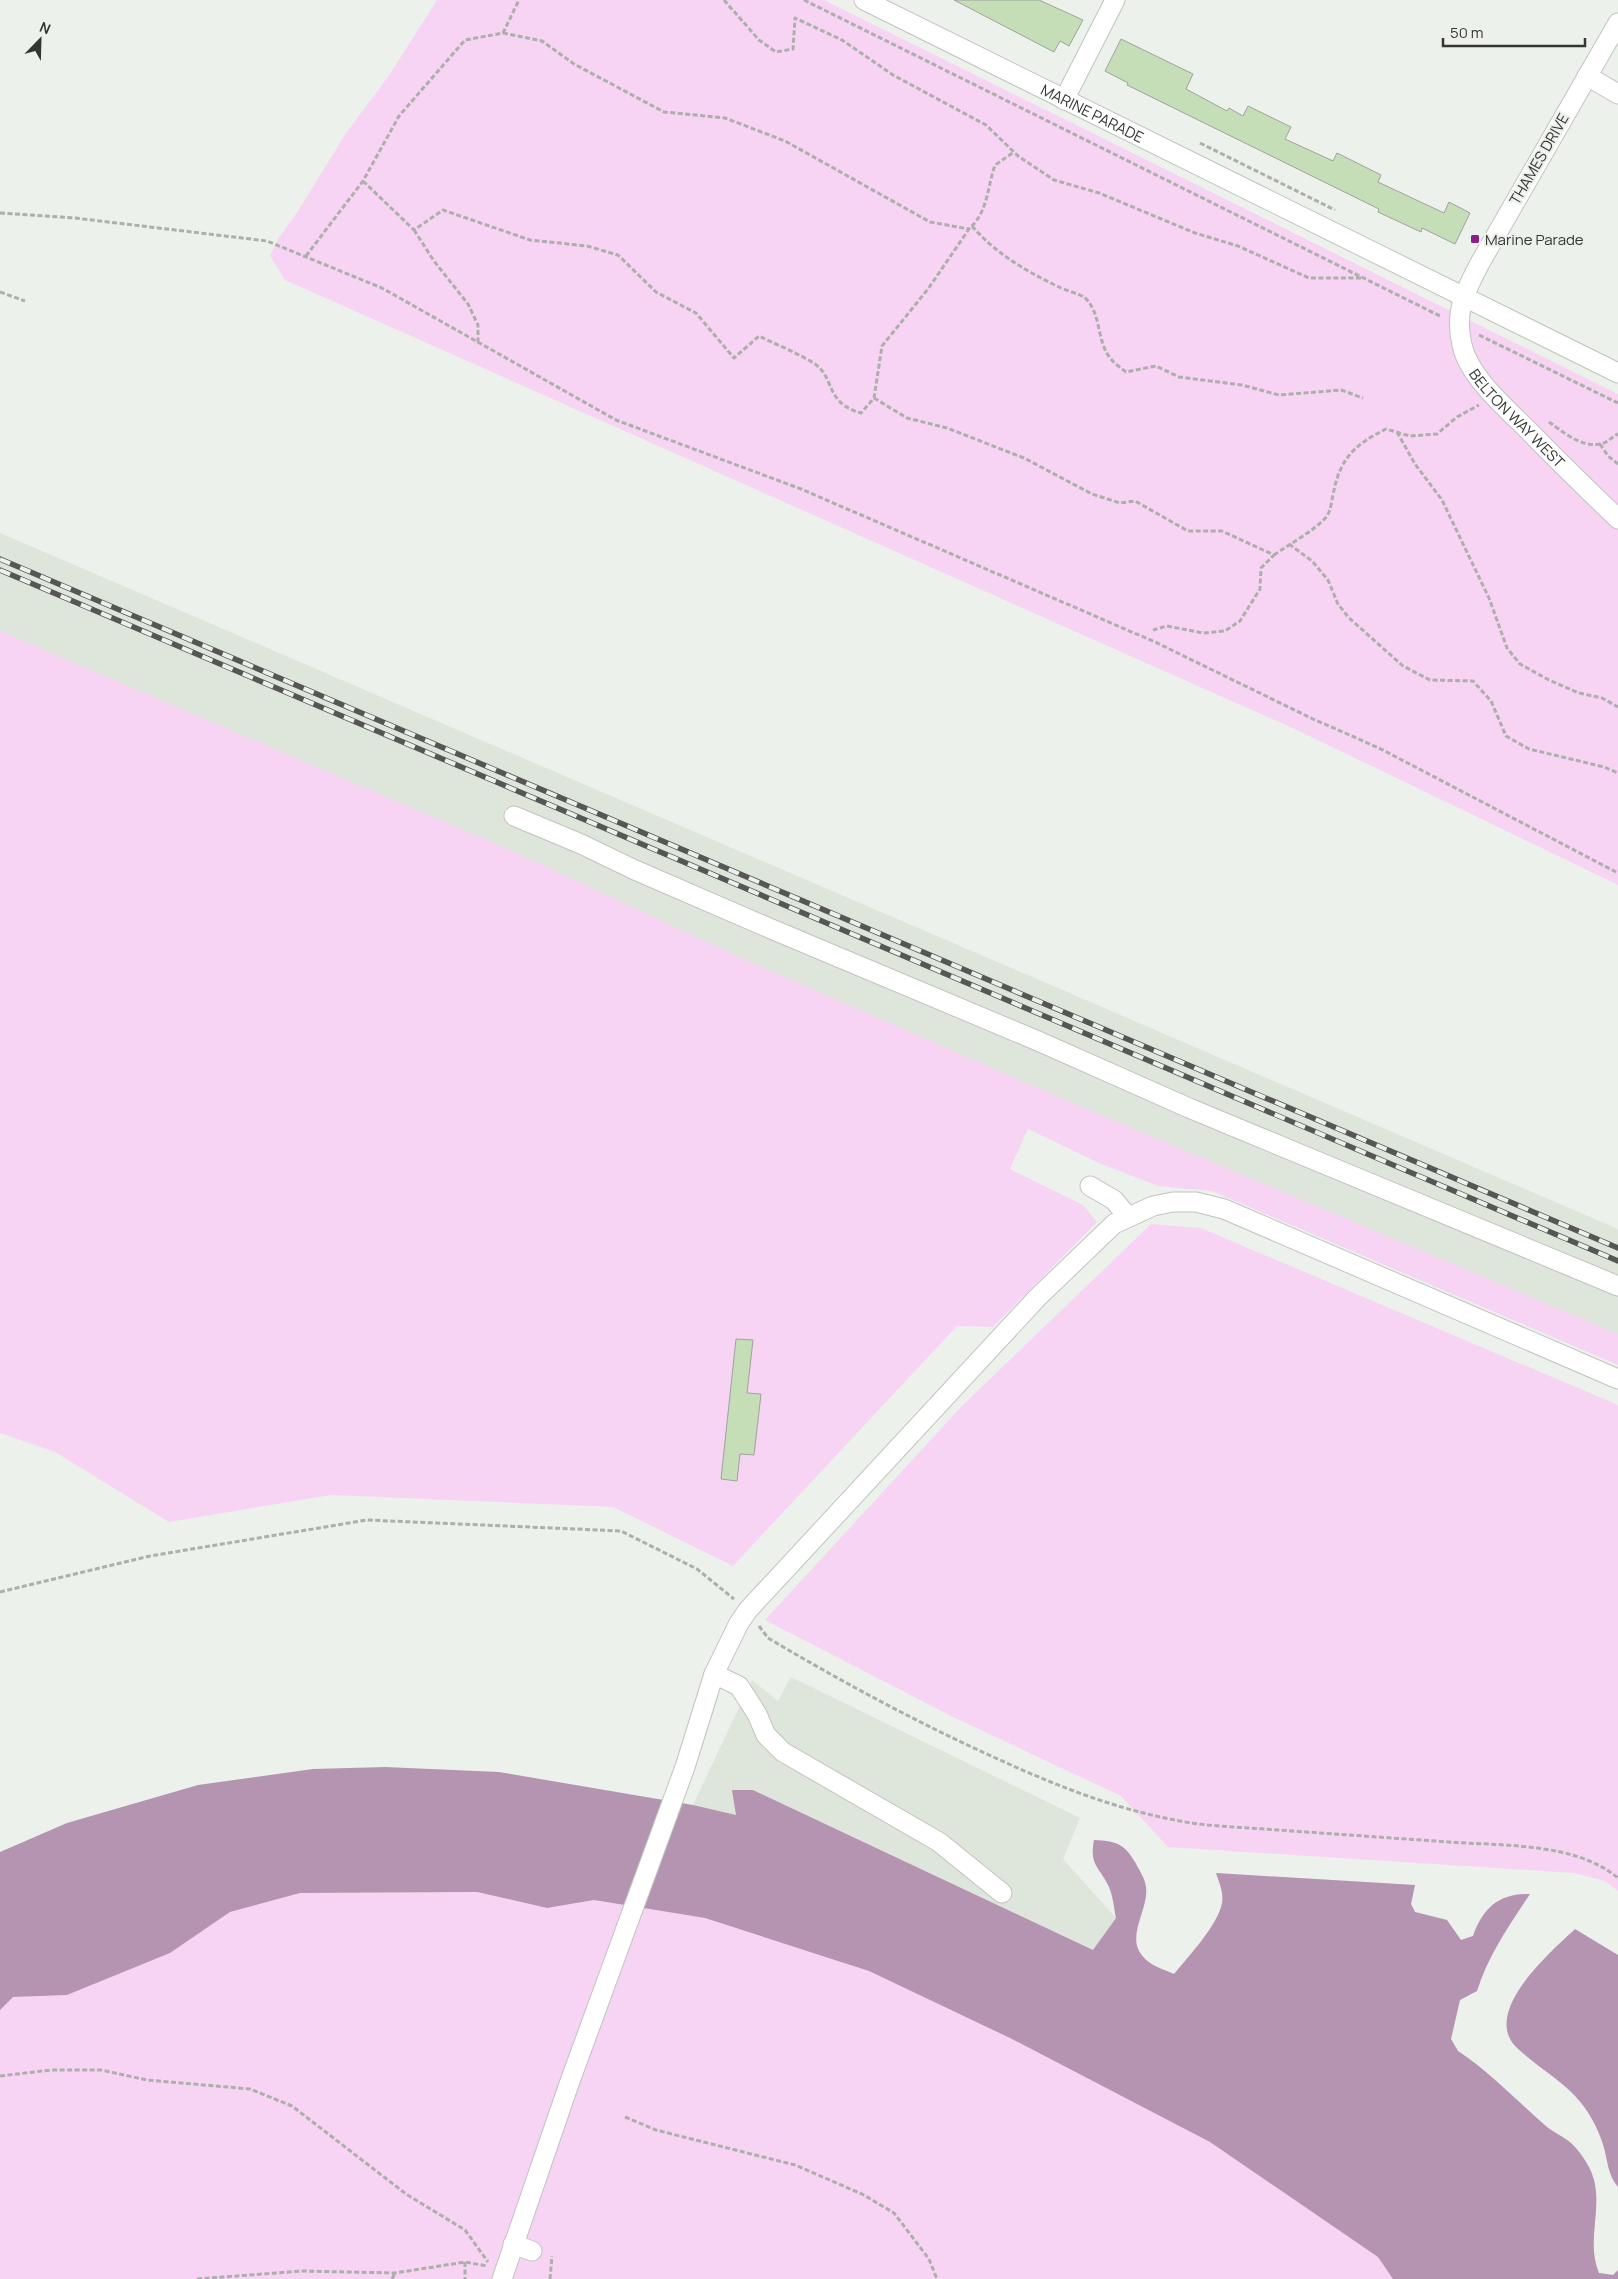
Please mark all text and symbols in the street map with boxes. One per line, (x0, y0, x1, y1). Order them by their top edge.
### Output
north arrow (15, 15, 65, 65)
scale bar (1443, 15, 1586, 47)
text: N (37, 17, 54, 38)
text: 50 m (1450, 22, 1484, 43)
street label: MARINE PARADE (1038, 79, 1148, 147)
street label: THAMES DRIVE (1504, 109, 1574, 209)
place label: Marine Parade (1485, 229, 1584, 250)
marker: Marine Parade (1469, 233, 1481, 245)
street label: BELTON WAY WEST (1465, 364, 1570, 472)

